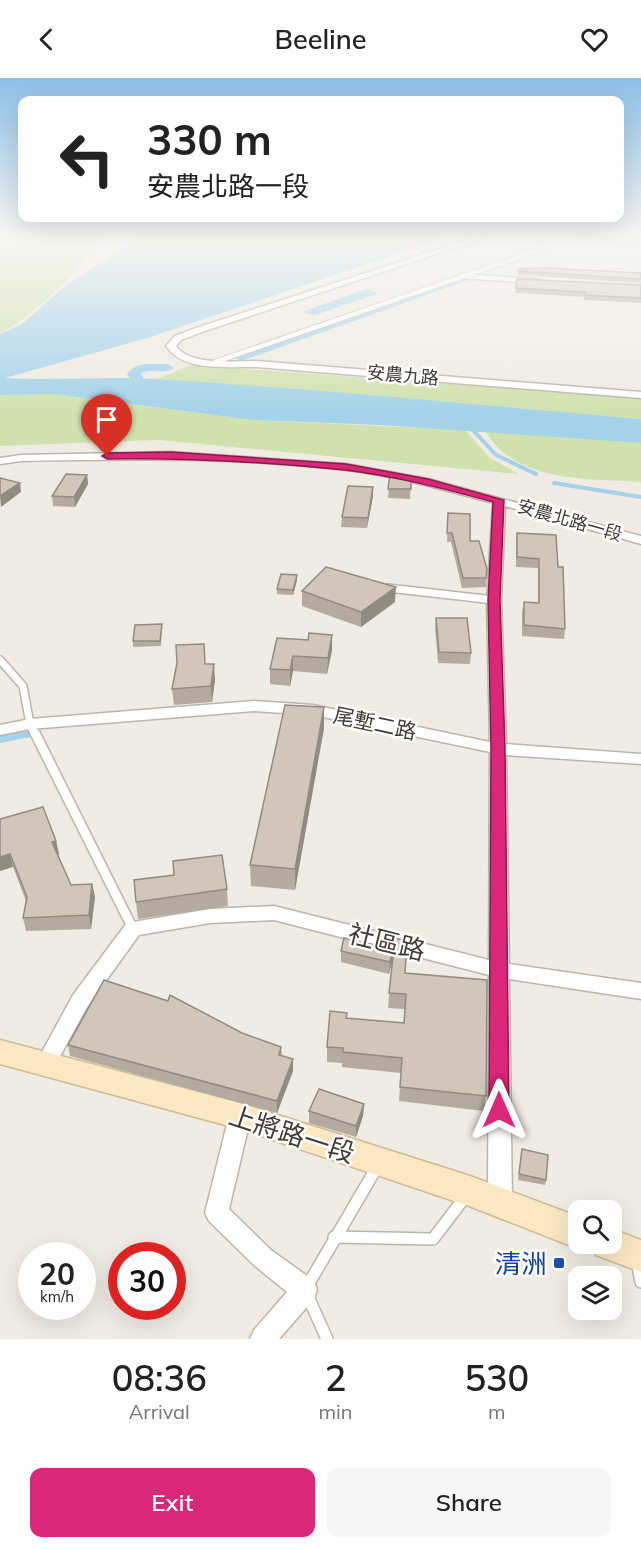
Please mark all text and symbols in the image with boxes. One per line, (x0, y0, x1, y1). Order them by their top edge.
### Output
text: Beeline (274, 22, 367, 56)
icon: back (30, 23, 63, 56)
icon: heart (578, 23, 611, 56)
text: 330 m (147, 113, 272, 166)
icon: left (48, 120, 126, 198)
text: 安農北路一段 (147, 169, 309, 203)
street label: 安農九路 (366, 360, 440, 390)
pin (81, 394, 132, 456)
icon: arrive (90, 403, 123, 436)
street label: 安農北路一段 (515, 494, 625, 546)
street label: 尾塹二路 (331, 702, 419, 744)
street label: 社區路 (345, 917, 429, 967)
position arrow (467, 1078, 531, 1142)
street label: 上將路一段 (225, 1098, 359, 1170)
map controls (568, 1200, 622, 1320)
button: search (568, 1200, 622, 1254)
speed limit sign: 30 (108, 1242, 186, 1320)
place label: 清洲 (495, 1247, 547, 1280)
text: 20 (39, 1255, 75, 1293)
marker: 清洲 (552, 1256, 566, 1270)
button: layers (568, 1266, 622, 1320)
text: km/h (40, 1287, 74, 1306)
text: 08:36 (112, 1355, 207, 1400)
text: 2 (325, 1355, 346, 1400)
text: 530 (464, 1355, 529, 1400)
text: Arrival (129, 1399, 190, 1424)
text: min (319, 1399, 353, 1424)
text: m (488, 1399, 506, 1424)
button: Exit (30, 1468, 315, 1537)
button: Share (327, 1468, 611, 1537)

